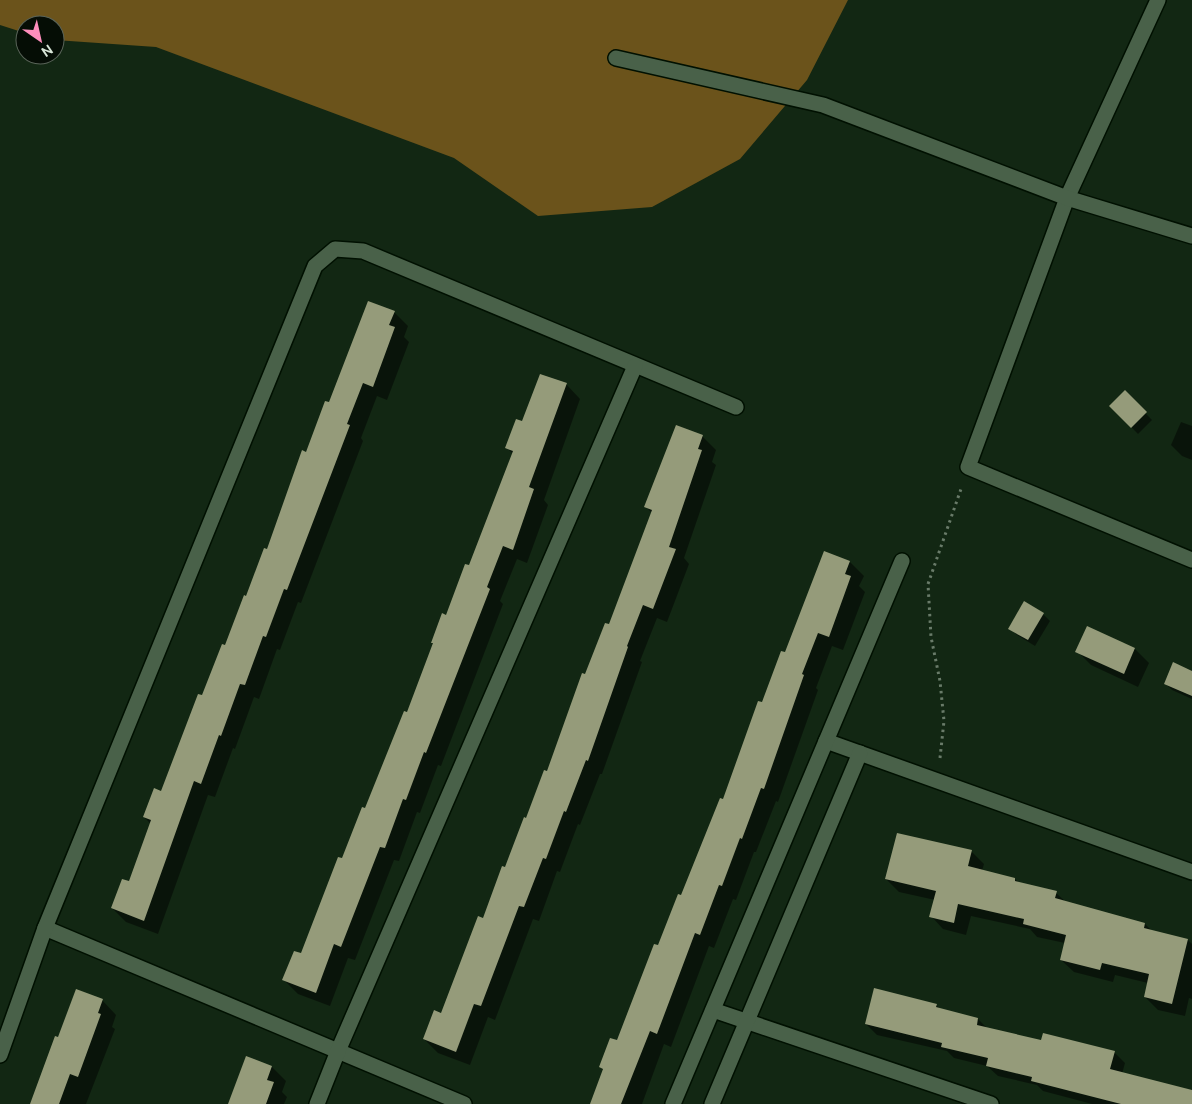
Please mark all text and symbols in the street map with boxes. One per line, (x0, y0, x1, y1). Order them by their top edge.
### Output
north arrow (15, 15, 65, 65)
text: N (38, 41, 56, 60)

